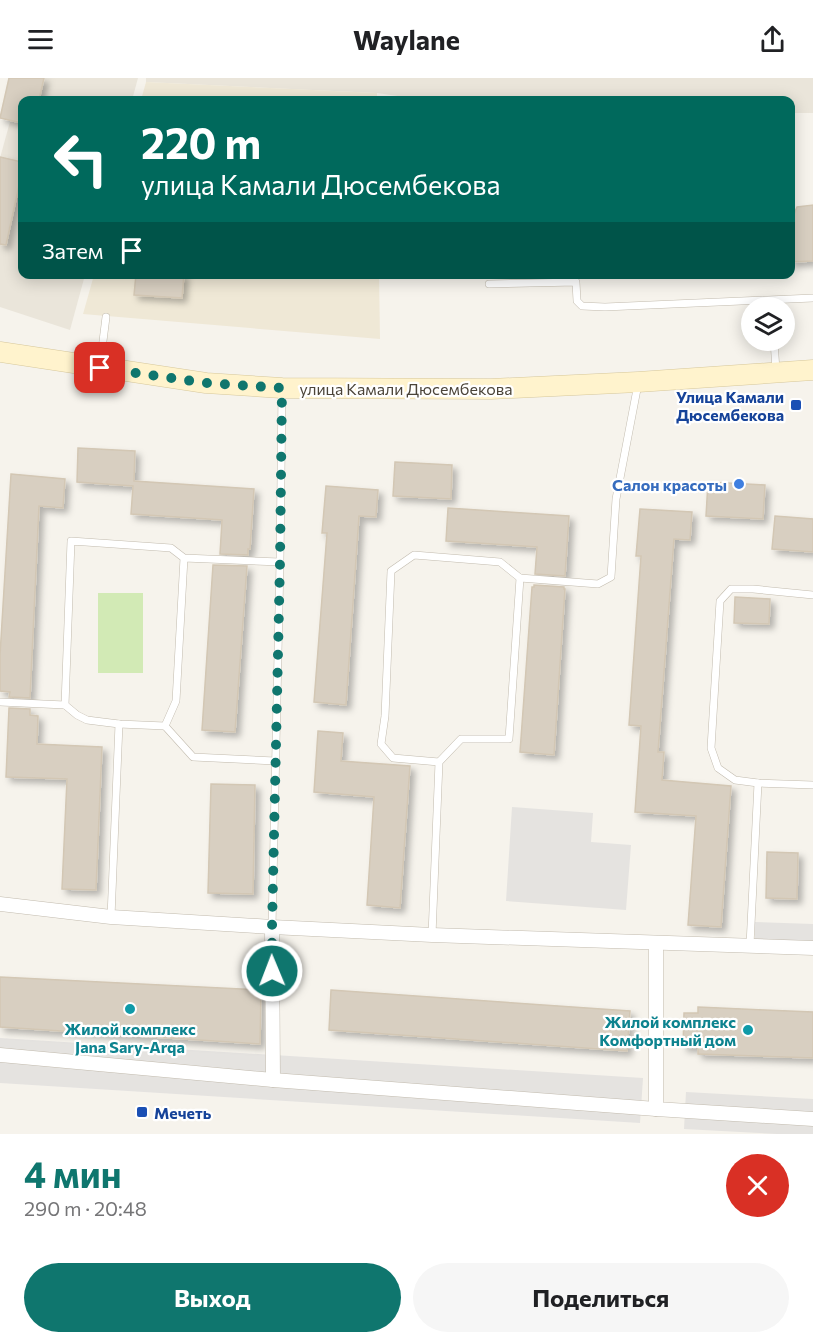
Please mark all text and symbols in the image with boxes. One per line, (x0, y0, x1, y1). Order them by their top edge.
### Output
icon: menu (24, 23, 57, 56)
text: Waylane (353, 23, 460, 56)
icon: share (756, 23, 789, 56)
text: 220 m (141, 116, 261, 168)
icon: left (42, 120, 120, 198)
text: улица Камали Дюсембекова (141, 168, 501, 201)
icon: arrive (115, 234, 148, 267)
text: Затем (42, 237, 103, 264)
map controls (741, 297, 795, 351)
button: layers (741, 297, 795, 351)
pin (74, 342, 125, 393)
icon: arrive (83, 351, 116, 384)
street label: улица Камали Дюсембекова (299, 379, 513, 398)
place label: Улица Камали Дюсембекова (676, 387, 784, 424)
marker: Улица Камали Дюсембекова (789, 398, 803, 412)
place label: Салон красоты (612, 475, 727, 494)
marker: Салон красоты (732, 477, 746, 491)
position arrow (240, 939, 304, 1003)
marker: Жилой комплекс Jana Sary-Arqa (123, 1002, 137, 1016)
place label: Жилой комплекс Комфортный дом (599, 1012, 736, 1049)
place label: Жилой комплекс Jana Sary-Arqa (64, 1019, 196, 1056)
marker: Жилой комплекс Комфортный дом (741, 1023, 755, 1037)
place label: Мечеть (154, 1103, 212, 1122)
marker: Мечеть (135, 1105, 149, 1119)
text: 4 мин (24, 1151, 121, 1195)
button: close (726, 1154, 789, 1217)
text: 290 m · 20:48 (24, 1196, 147, 1220)
button: Выход (24, 1263, 401, 1332)
button: Поделиться (413, 1263, 789, 1332)

